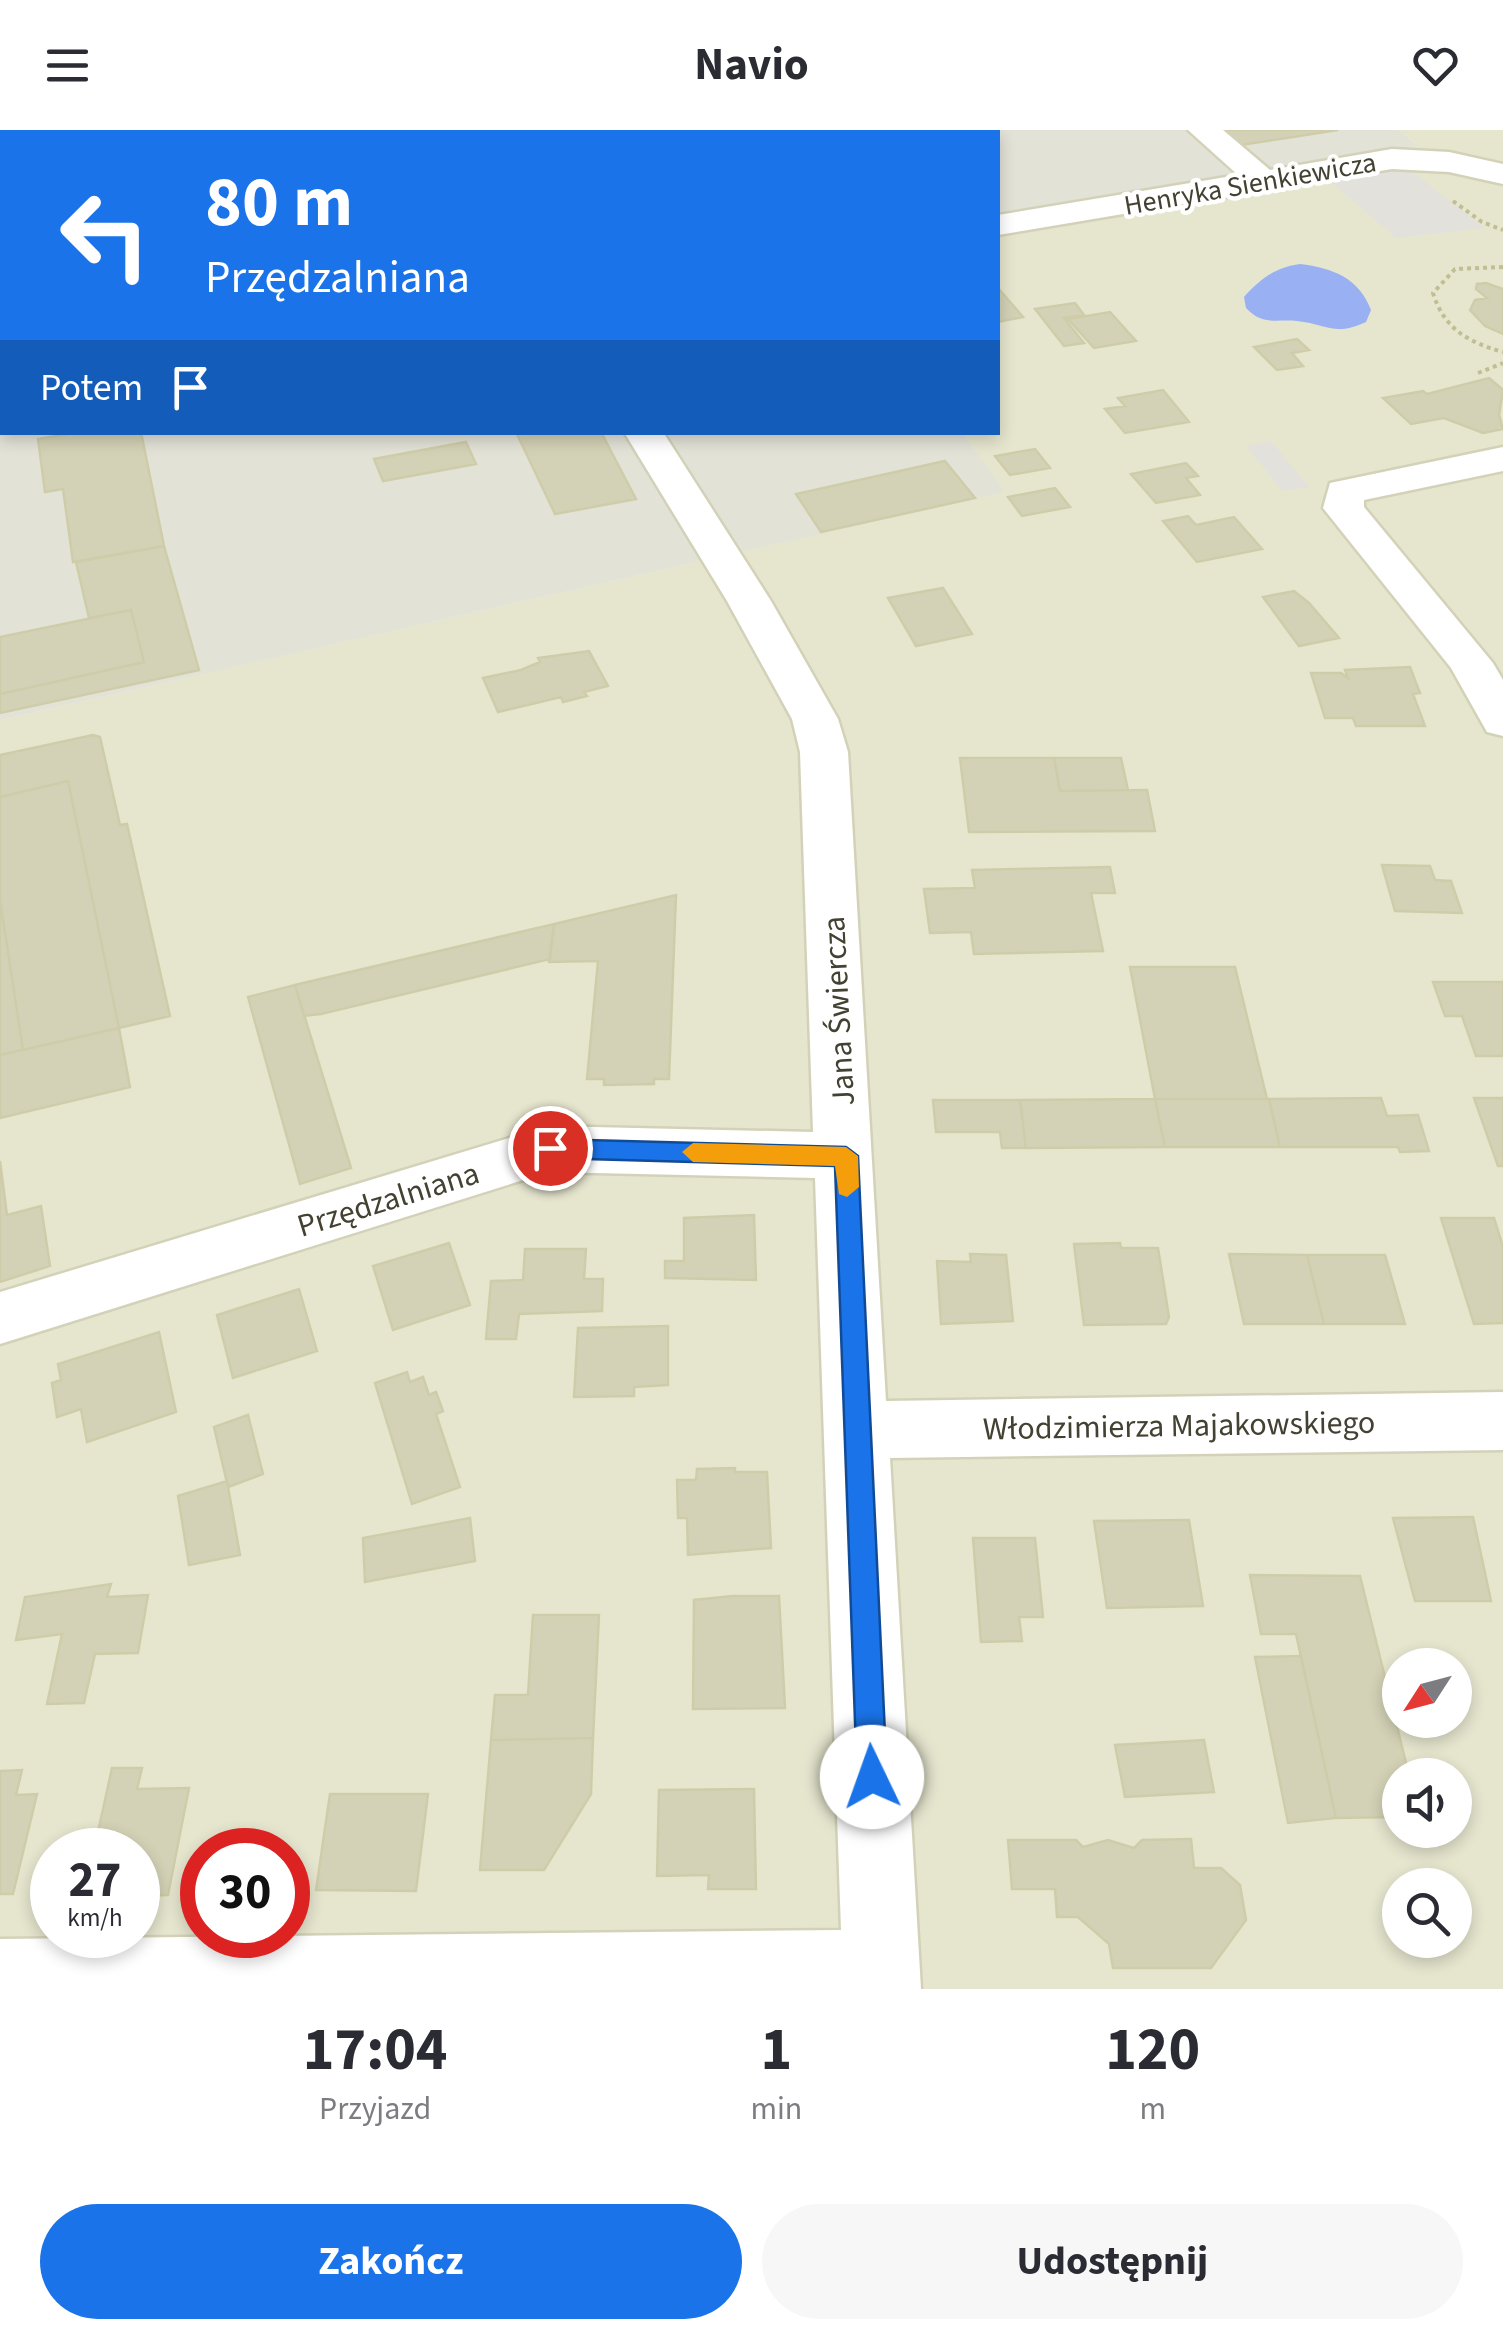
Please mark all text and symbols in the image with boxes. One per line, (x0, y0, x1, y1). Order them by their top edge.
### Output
text: Navio (694, 33, 809, 97)
icon: menu (40, 38, 95, 93)
icon: heart (1408, 38, 1463, 93)
street label: Henryka Sienkiewicza (1121, 142, 1379, 226)
text: 80 m (205, 153, 353, 253)
icon: left (40, 170, 170, 300)
text: Przędzalniana (205, 246, 470, 310)
icon: arrive (163, 360, 218, 415)
text: Potem (40, 361, 143, 415)
street label: Jana Świercza (811, 915, 867, 1107)
pin (508, 1106, 593, 1191)
icon: arrive (523, 1121, 578, 1176)
street label: Przędzalniana (292, 1150, 485, 1249)
street label: Włodzimierza Majakowskiego (982, 1400, 1376, 1452)
north arrow (1382, 1648, 1472, 1738)
map controls (1382, 1648, 1472, 1958)
position arrow (820, 1725, 924, 1829)
button: sound (1382, 1758, 1472, 1848)
speed limit sign: 30 (180, 1828, 310, 1958)
text: 27 (69, 1845, 121, 1916)
button: search (1382, 1868, 1472, 1958)
text: km/h (67, 1900, 123, 1936)
text: 17:04 (303, 2008, 448, 2093)
text: 1 (761, 2008, 792, 2093)
text: 120 (1105, 2008, 1200, 2093)
text: Przyjazd (319, 2086, 431, 2132)
text: min (750, 2086, 802, 2132)
text: m (1139, 2086, 1166, 2132)
button: Zakończ (40, 2204, 742, 2319)
button: Udostępnij (762, 2204, 1463, 2319)

